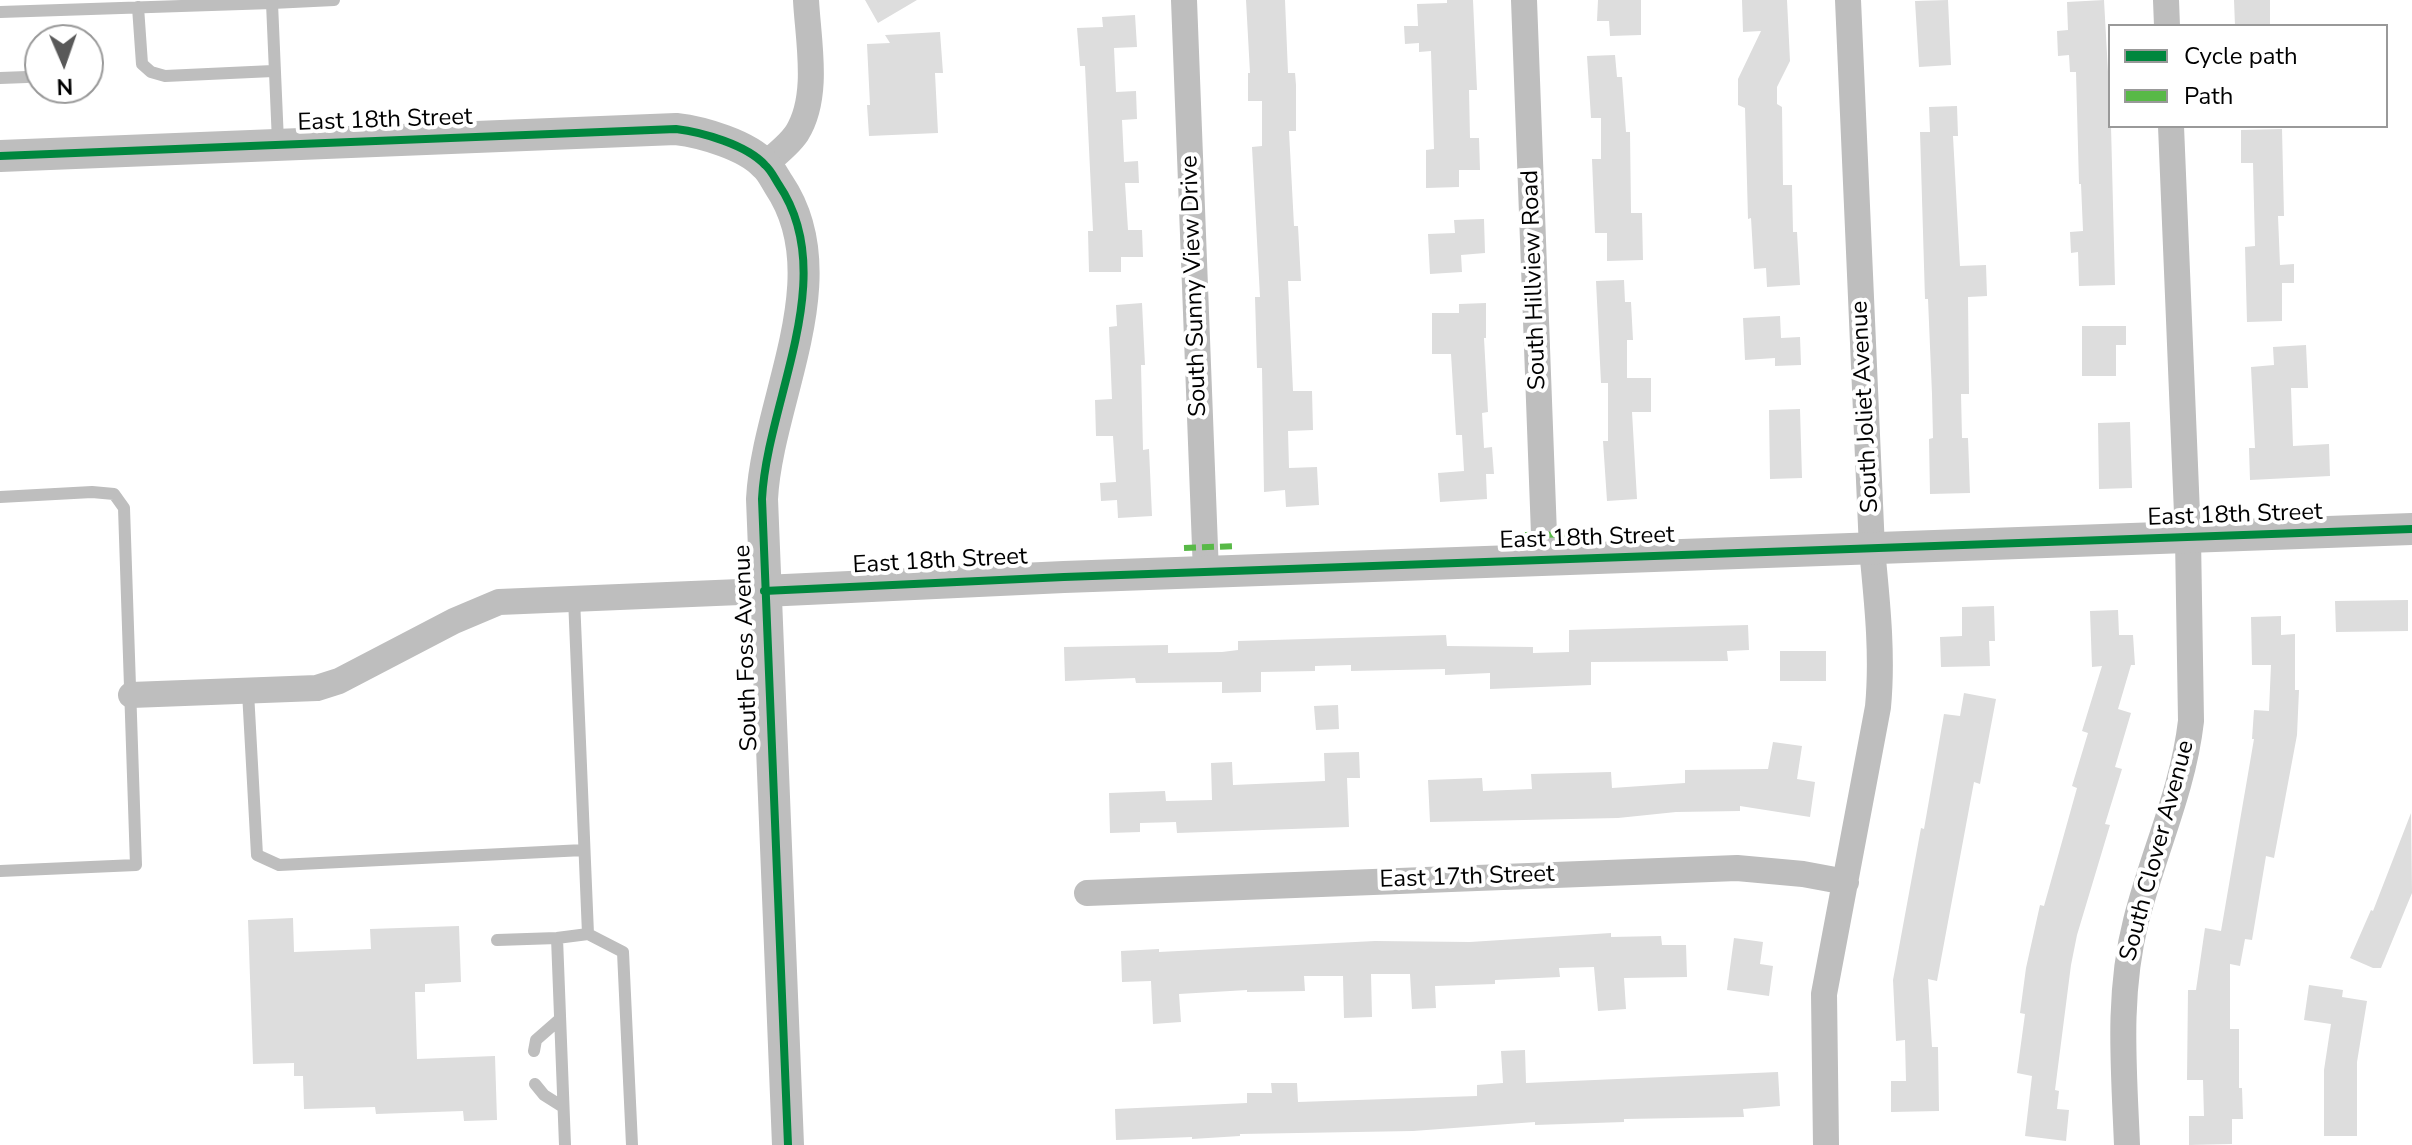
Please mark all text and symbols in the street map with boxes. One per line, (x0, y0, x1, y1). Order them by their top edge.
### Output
north arrow (24, 24, 104, 104)
legend (2108, 24, 2388, 128)
text: Cycle path (2184, 40, 2298, 72)
text: N (56, 71, 74, 101)
text: Path (2184, 80, 2233, 112)
street label: East 18th Street (297, 104, 473, 138)
street label: South Sunny View Drive (1176, 155, 1214, 417)
street label: South Hillview Road (1517, 169, 1553, 391)
street label: South Joliet Avenue (1846, 300, 1886, 514)
street label: East 18th Street (2147, 499, 2323, 533)
street label: East 18th Street (1499, 522, 1675, 556)
street label: East 18th Street (852, 543, 1028, 581)
street label: South Foss Avenue (729, 544, 765, 752)
street label: South Clover Avenue (2115, 737, 2201, 965)
street label: East 17th Street (1379, 861, 1555, 895)

